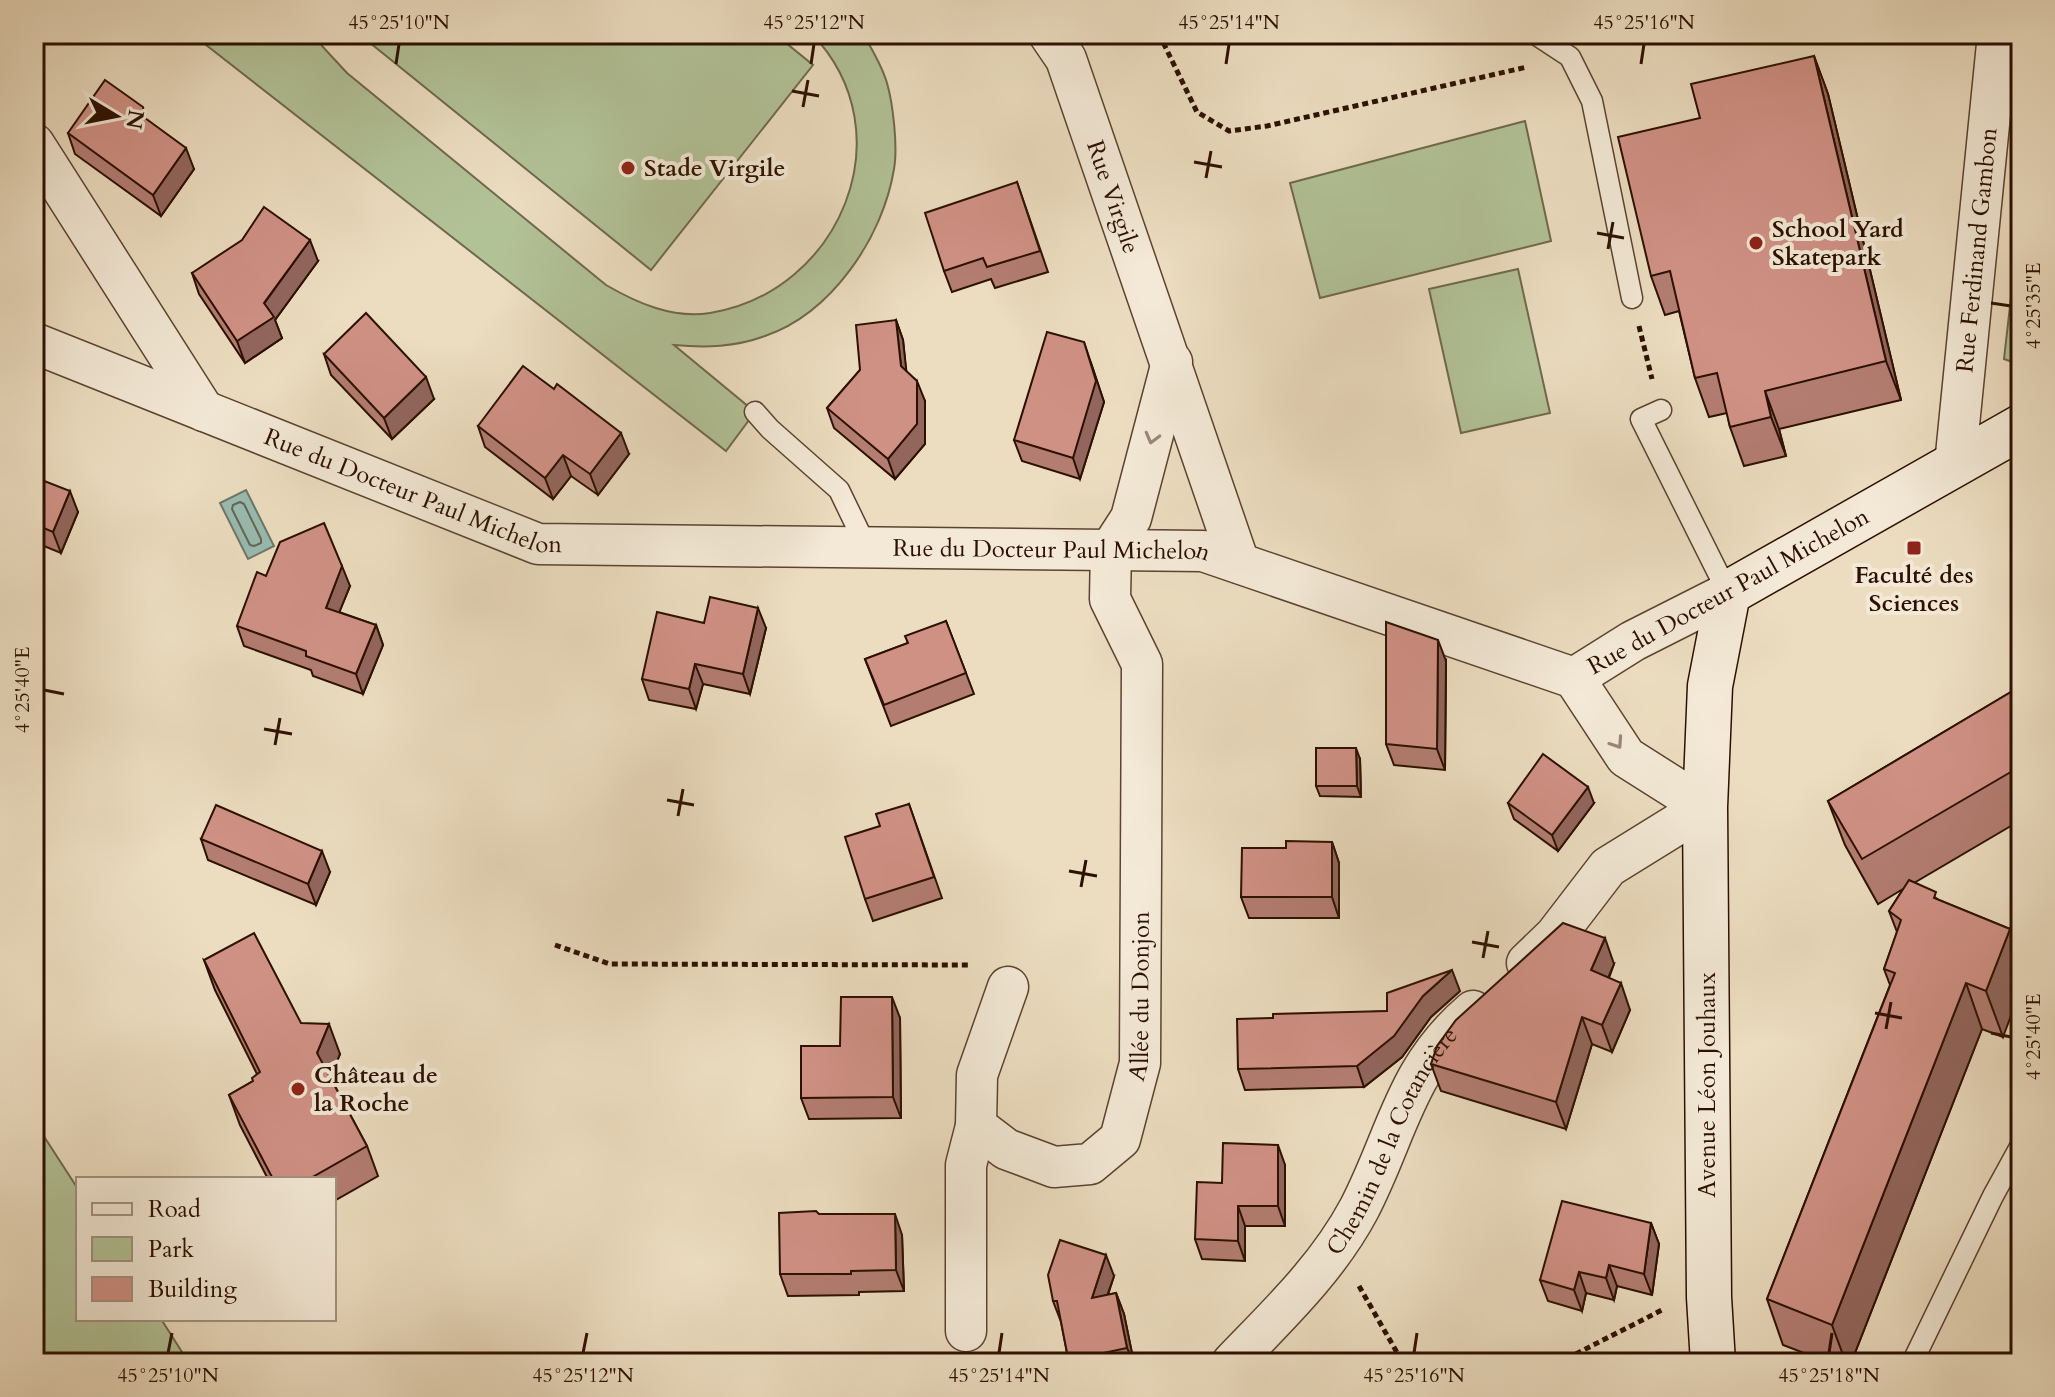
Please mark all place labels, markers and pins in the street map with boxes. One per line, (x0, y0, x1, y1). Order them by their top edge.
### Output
place label: Stade Virgile (644, 152, 785, 185)
marker: Stade Virgile (619, 159, 637, 177)
place label: School Yard Skatepark (1772, 213, 1904, 274)
marker: School Yard Skatepark (1747, 234, 1765, 252)
marker: Faculté des Sciences (1905, 539, 1923, 557)
place label: Faculté des Sciences (1854, 559, 1974, 620)
place label: Château de la Roche (314, 1059, 438, 1120)
marker: Château de la Roche (289, 1080, 307, 1098)

